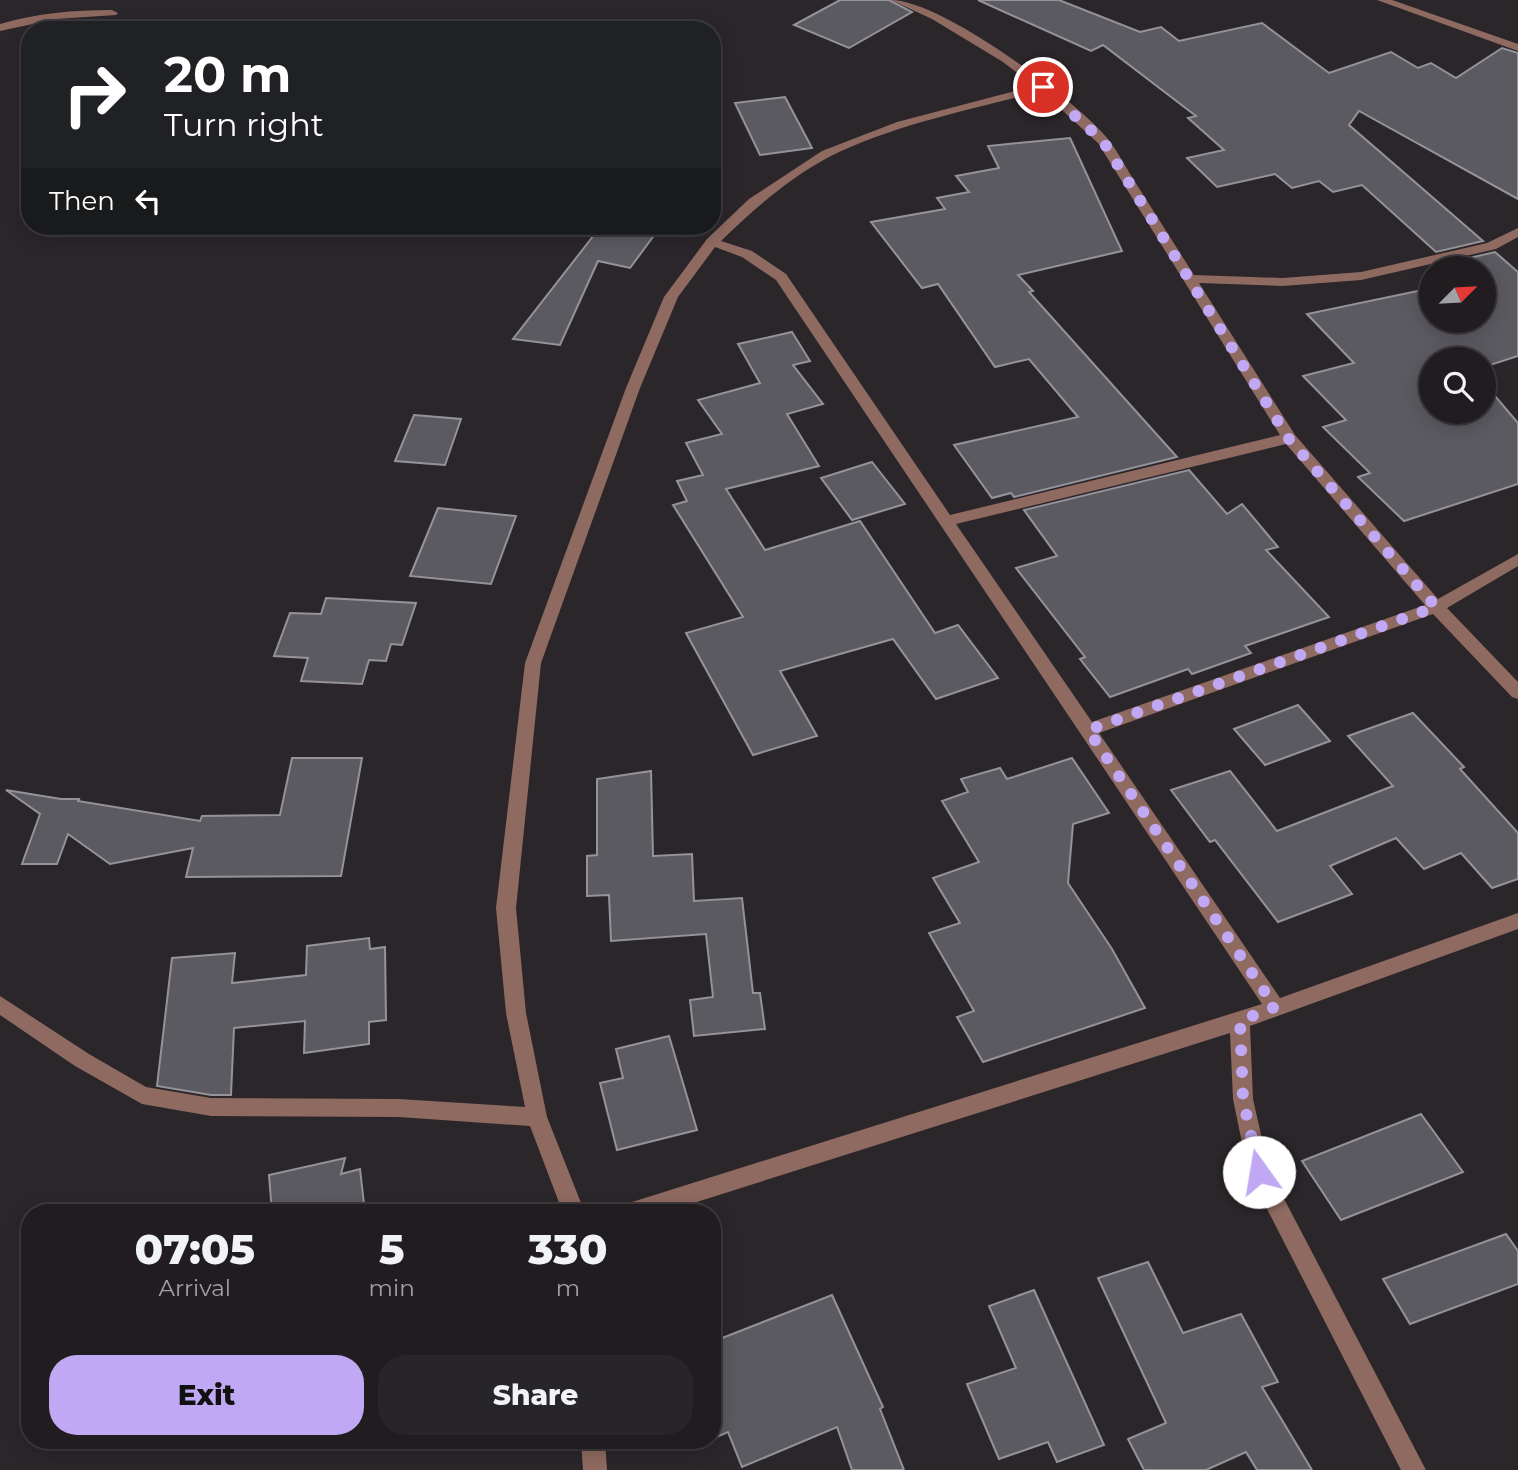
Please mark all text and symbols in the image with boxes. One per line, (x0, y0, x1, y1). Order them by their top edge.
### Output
text: 20 m (164, 45, 291, 104)
icon: right (49, 49, 140, 140)
pin (1013, 57, 1073, 117)
icon: arrive (1024, 68, 1062, 106)
text: Turn right (164, 105, 324, 144)
icon: left (129, 182, 167, 220)
text: Then (49, 185, 115, 217)
north arrow (1419, 256, 1496, 332)
map controls (1419, 256, 1496, 424)
button: search (1419, 347, 1496, 424)
position arrow (1222, 1135, 1296, 1209)
text: 07:05 (135, 1223, 255, 1275)
text: 5 (379, 1223, 404, 1275)
text: 330 (528, 1223, 607, 1275)
text: Arrival (159, 1274, 231, 1302)
text: min (369, 1274, 415, 1302)
text: m (556, 1274, 580, 1302)
button: Exit (49, 1355, 364, 1435)
button: Share (378, 1355, 693, 1435)

